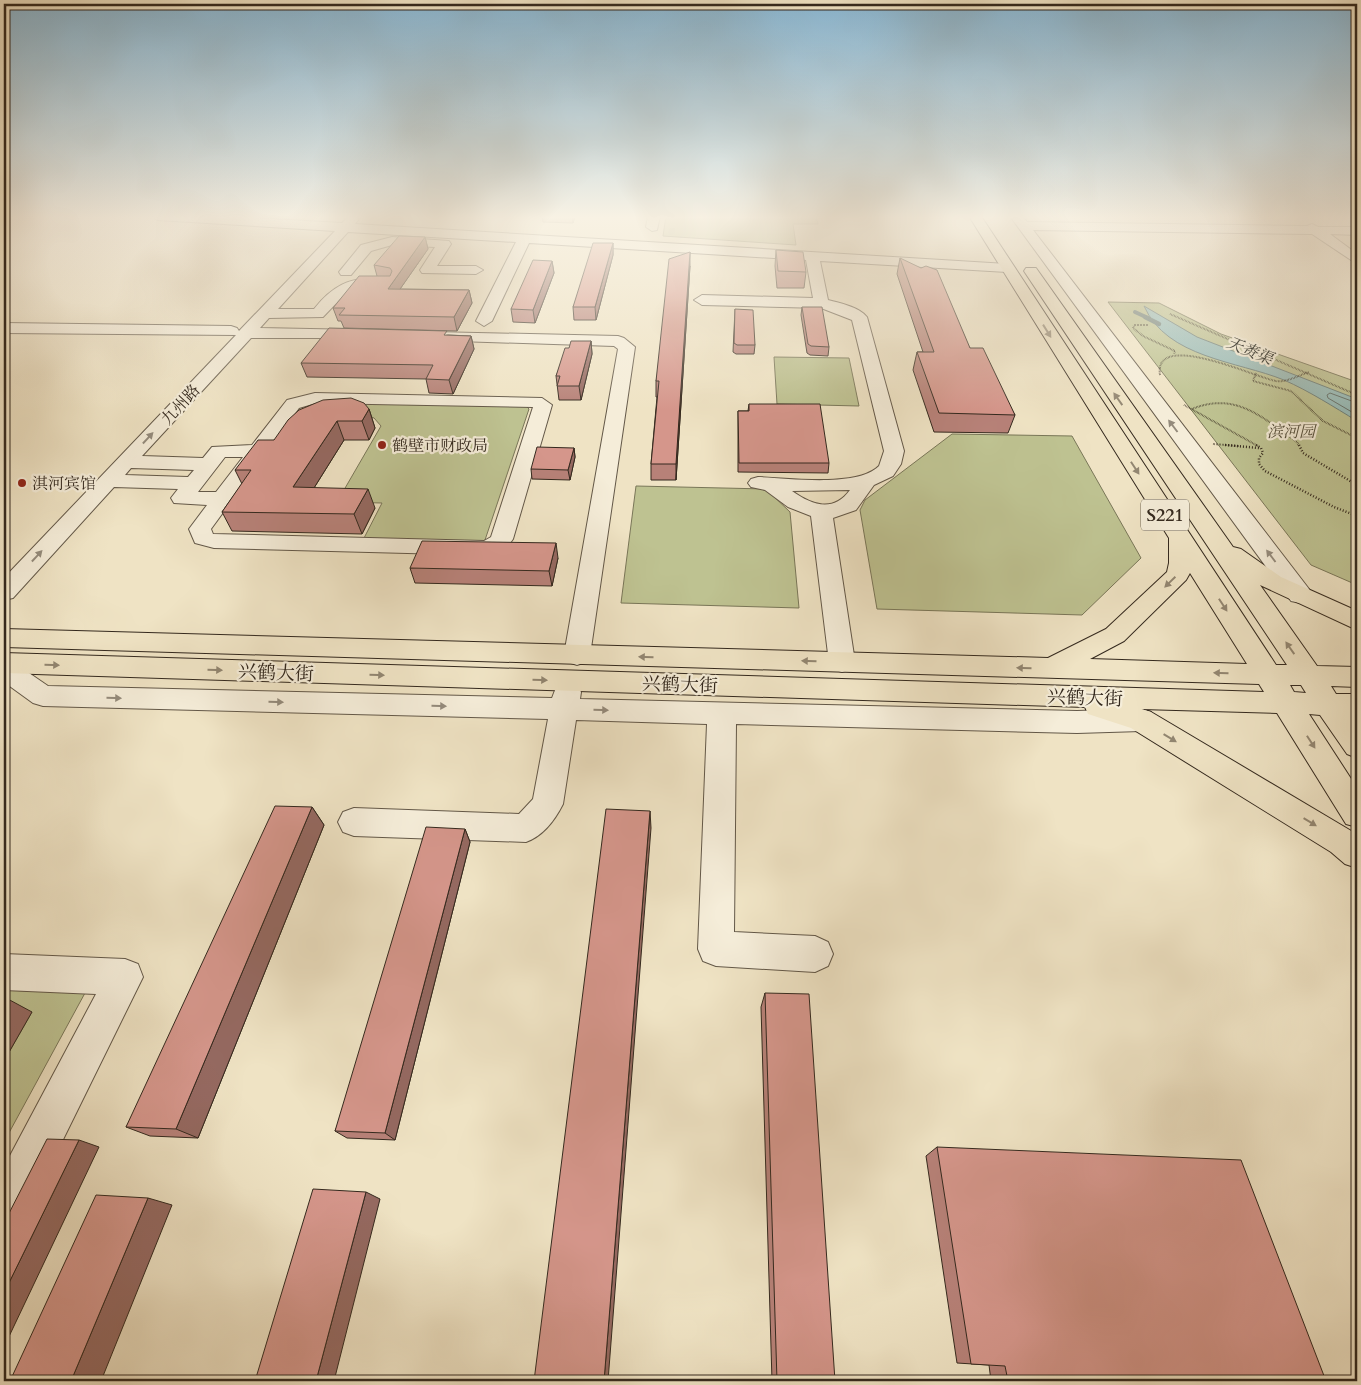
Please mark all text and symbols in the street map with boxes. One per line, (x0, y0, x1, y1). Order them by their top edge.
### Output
one-way arrow (1043, 325, 1052, 338)
water label: 天赉渠 (1223, 332, 1278, 371)
street label: 九州路 (156, 380, 205, 430)
one-way arrow (1113, 392, 1123, 406)
one-way arrow (1168, 419, 1178, 433)
park label: 滨河园 (1267, 421, 1318, 443)
one-way arrow (142, 432, 154, 444)
place label: 鹤壁市财政局 (392, 435, 488, 457)
marker: 鹤壁市财政局 (376, 439, 388, 451)
one-way arrow (1130, 462, 1140, 475)
place label: 淇河宾馆 (32, 473, 96, 495)
marker: 淇河宾馆 (16, 477, 28, 489)
road number: S221 (1141, 500, 1189, 530)
one-way arrow (1265, 550, 1276, 563)
one-way arrow (31, 551, 43, 563)
one-way arrow (1164, 576, 1176, 588)
one-way arrow (1218, 598, 1228, 612)
one-way arrow (1285, 641, 1295, 655)
one-way arrow (638, 652, 654, 660)
one-way arrow (800, 657, 816, 665)
street label: 兴鹤大街 (238, 659, 314, 687)
one-way arrow (45, 661, 61, 669)
one-way arrow (1015, 663, 1031, 671)
one-way arrow (207, 666, 223, 674)
one-way arrow (1213, 669, 1229, 677)
one-way arrow (370, 671, 386, 679)
street label: 兴鹤大街 (642, 671, 718, 699)
one-way arrow (532, 676, 548, 684)
street label: 兴鹤大街 (1047, 684, 1123, 712)
one-way arrow (106, 694, 122, 702)
one-way arrow (269, 698, 285, 706)
one-way arrow (431, 702, 447, 710)
one-way arrow (593, 706, 609, 714)
one-way arrow (1164, 734, 1177, 743)
one-way arrow (1306, 735, 1315, 748)
one-way arrow (1303, 818, 1316, 827)

